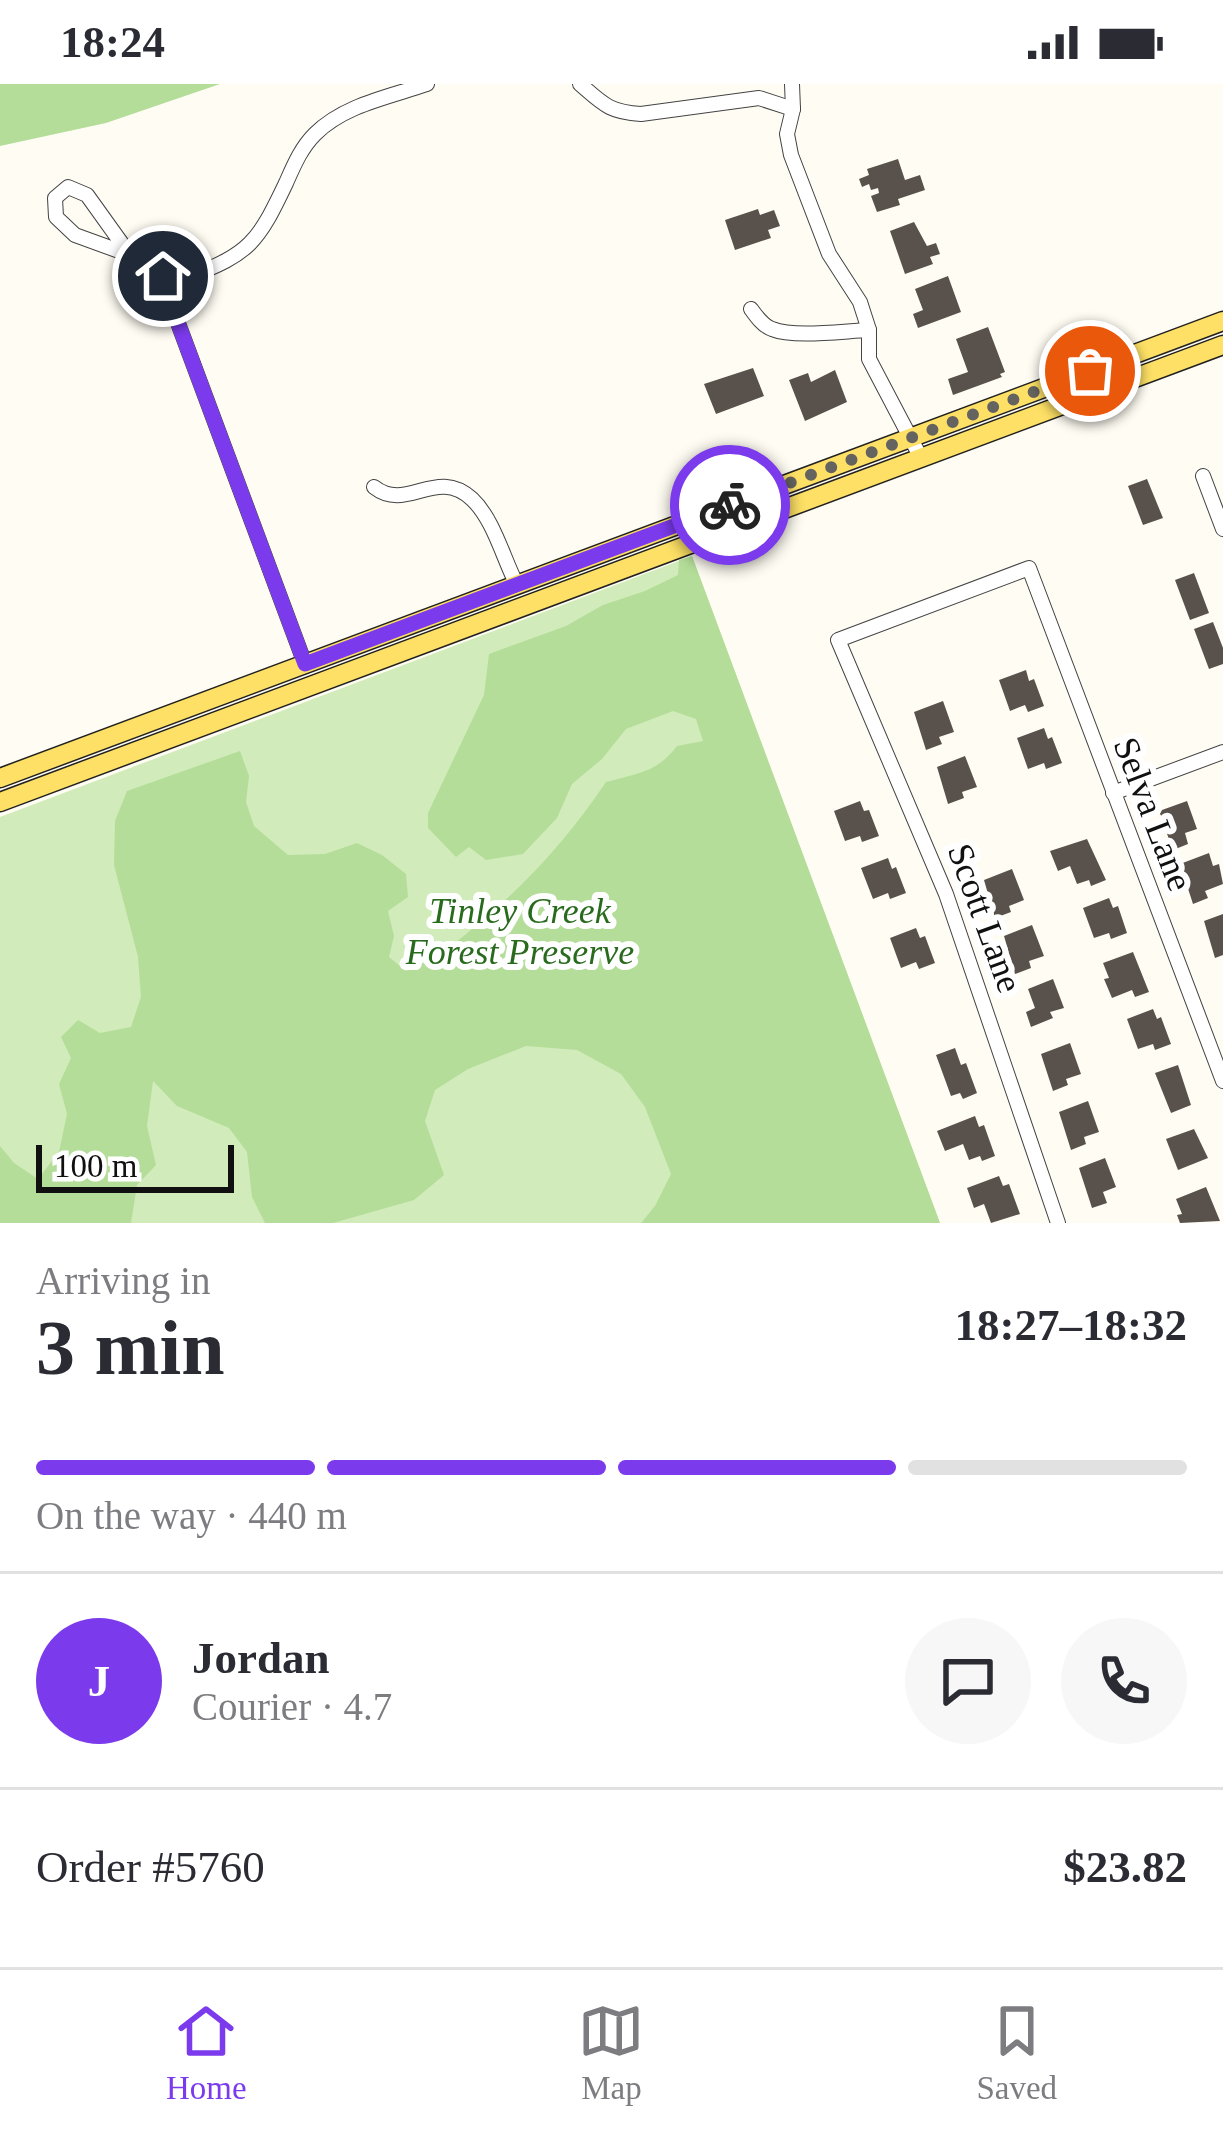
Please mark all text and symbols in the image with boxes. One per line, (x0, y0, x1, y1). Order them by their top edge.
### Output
text: 18:24 (60, 17, 165, 67)
pin (112, 225, 214, 327)
icon: home (130, 243, 196, 309)
pin (1039, 320, 1141, 422)
icon: bag (1057, 338, 1123, 404)
courier (670, 445, 790, 565)
icon: bike (697, 472, 763, 538)
street label: Selva Lane (1105, 732, 1201, 896)
street label: Scott Lane (940, 838, 1030, 998)
park label: Tinley Creek Forest Preserve (405, 891, 634, 972)
scale bar (36, 1139, 234, 1192)
text: 100 m (54, 1148, 137, 1184)
text: Arriving in (36, 1259, 210, 1302)
text: 18:27–18:32 (955, 1300, 1187, 1350)
text: 3 min (36, 1304, 225, 1391)
text: On the way · 440 m (36, 1494, 347, 1537)
button: chat (905, 1618, 1031, 1744)
button: phone (1061, 1618, 1187, 1744)
text: Jordan (192, 1633, 330, 1683)
text: J (88, 1656, 110, 1706)
text: Courier · 4.7 (192, 1685, 392, 1728)
text: Order #5760 (36, 1842, 265, 1892)
text: $23.82 (1063, 1842, 1187, 1892)
tab: Home (166, 1998, 247, 2107)
tab: Map (578, 1998, 644, 2107)
tab: Saved (976, 1998, 1057, 2107)

